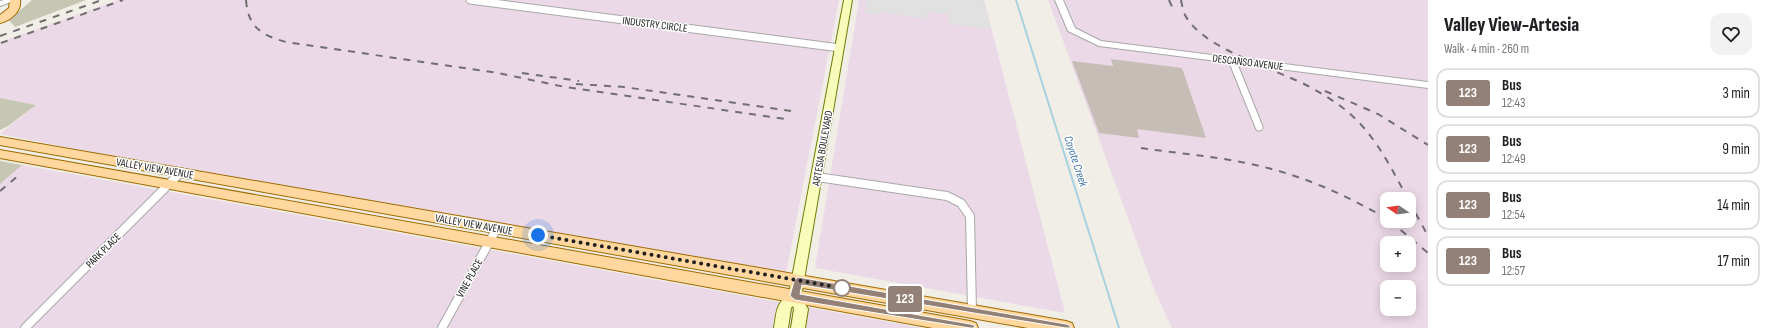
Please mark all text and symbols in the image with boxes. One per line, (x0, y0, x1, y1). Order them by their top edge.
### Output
button: heart (1710, 13, 1752, 55)
street label: INDUSTRY CIRCLE (622, 14, 688, 35)
text: Valley View-Artesia (1444, 14, 1579, 37)
text: Walk · 4 min · 260 m (1444, 41, 1529, 57)
street label: DESCANSO AVENUE (1212, 52, 1284, 73)
text: Bus (1502, 76, 1521, 95)
text: 123 (1459, 84, 1477, 101)
text: 3 min (1722, 84, 1750, 103)
text: 12:43 (1502, 95, 1525, 111)
street label: ARTESIA BOULEVARD (809, 109, 836, 188)
text: Bus (1502, 132, 1521, 151)
water label: Coyote Creek (1060, 134, 1091, 189)
text: 123 (1459, 140, 1477, 157)
text: 9 min (1722, 140, 1750, 159)
text: 12:49 (1502, 151, 1526, 167)
street label: VALLEY VIEW AVENUE (115, 155, 195, 182)
text: Bus (1502, 188, 1521, 207)
north arrow (1380, 192, 1416, 228)
map controls (1380, 192, 1416, 316)
text: 123 (1459, 196, 1477, 213)
text: 14 min (1717, 196, 1750, 215)
text: 12:54 (1502, 207, 1525, 223)
street label: VALLEY VIEW AVENUE (434, 211, 514, 238)
your location (528, 225, 548, 245)
street label: PARK PLACE (83, 230, 124, 271)
button: + (1380, 236, 1416, 272)
text: Bus (1502, 244, 1521, 263)
text: 123 (1459, 252, 1477, 269)
text: 17 min (1718, 252, 1750, 271)
street label: VINE PLACE (453, 257, 485, 300)
text: 12:57 (1502, 263, 1525, 279)
unlabelled marker (833, 279, 851, 297)
button: − (1380, 280, 1416, 316)
line badge: 123 (882, 286, 928, 312)
text: 123 (896, 290, 914, 307)

